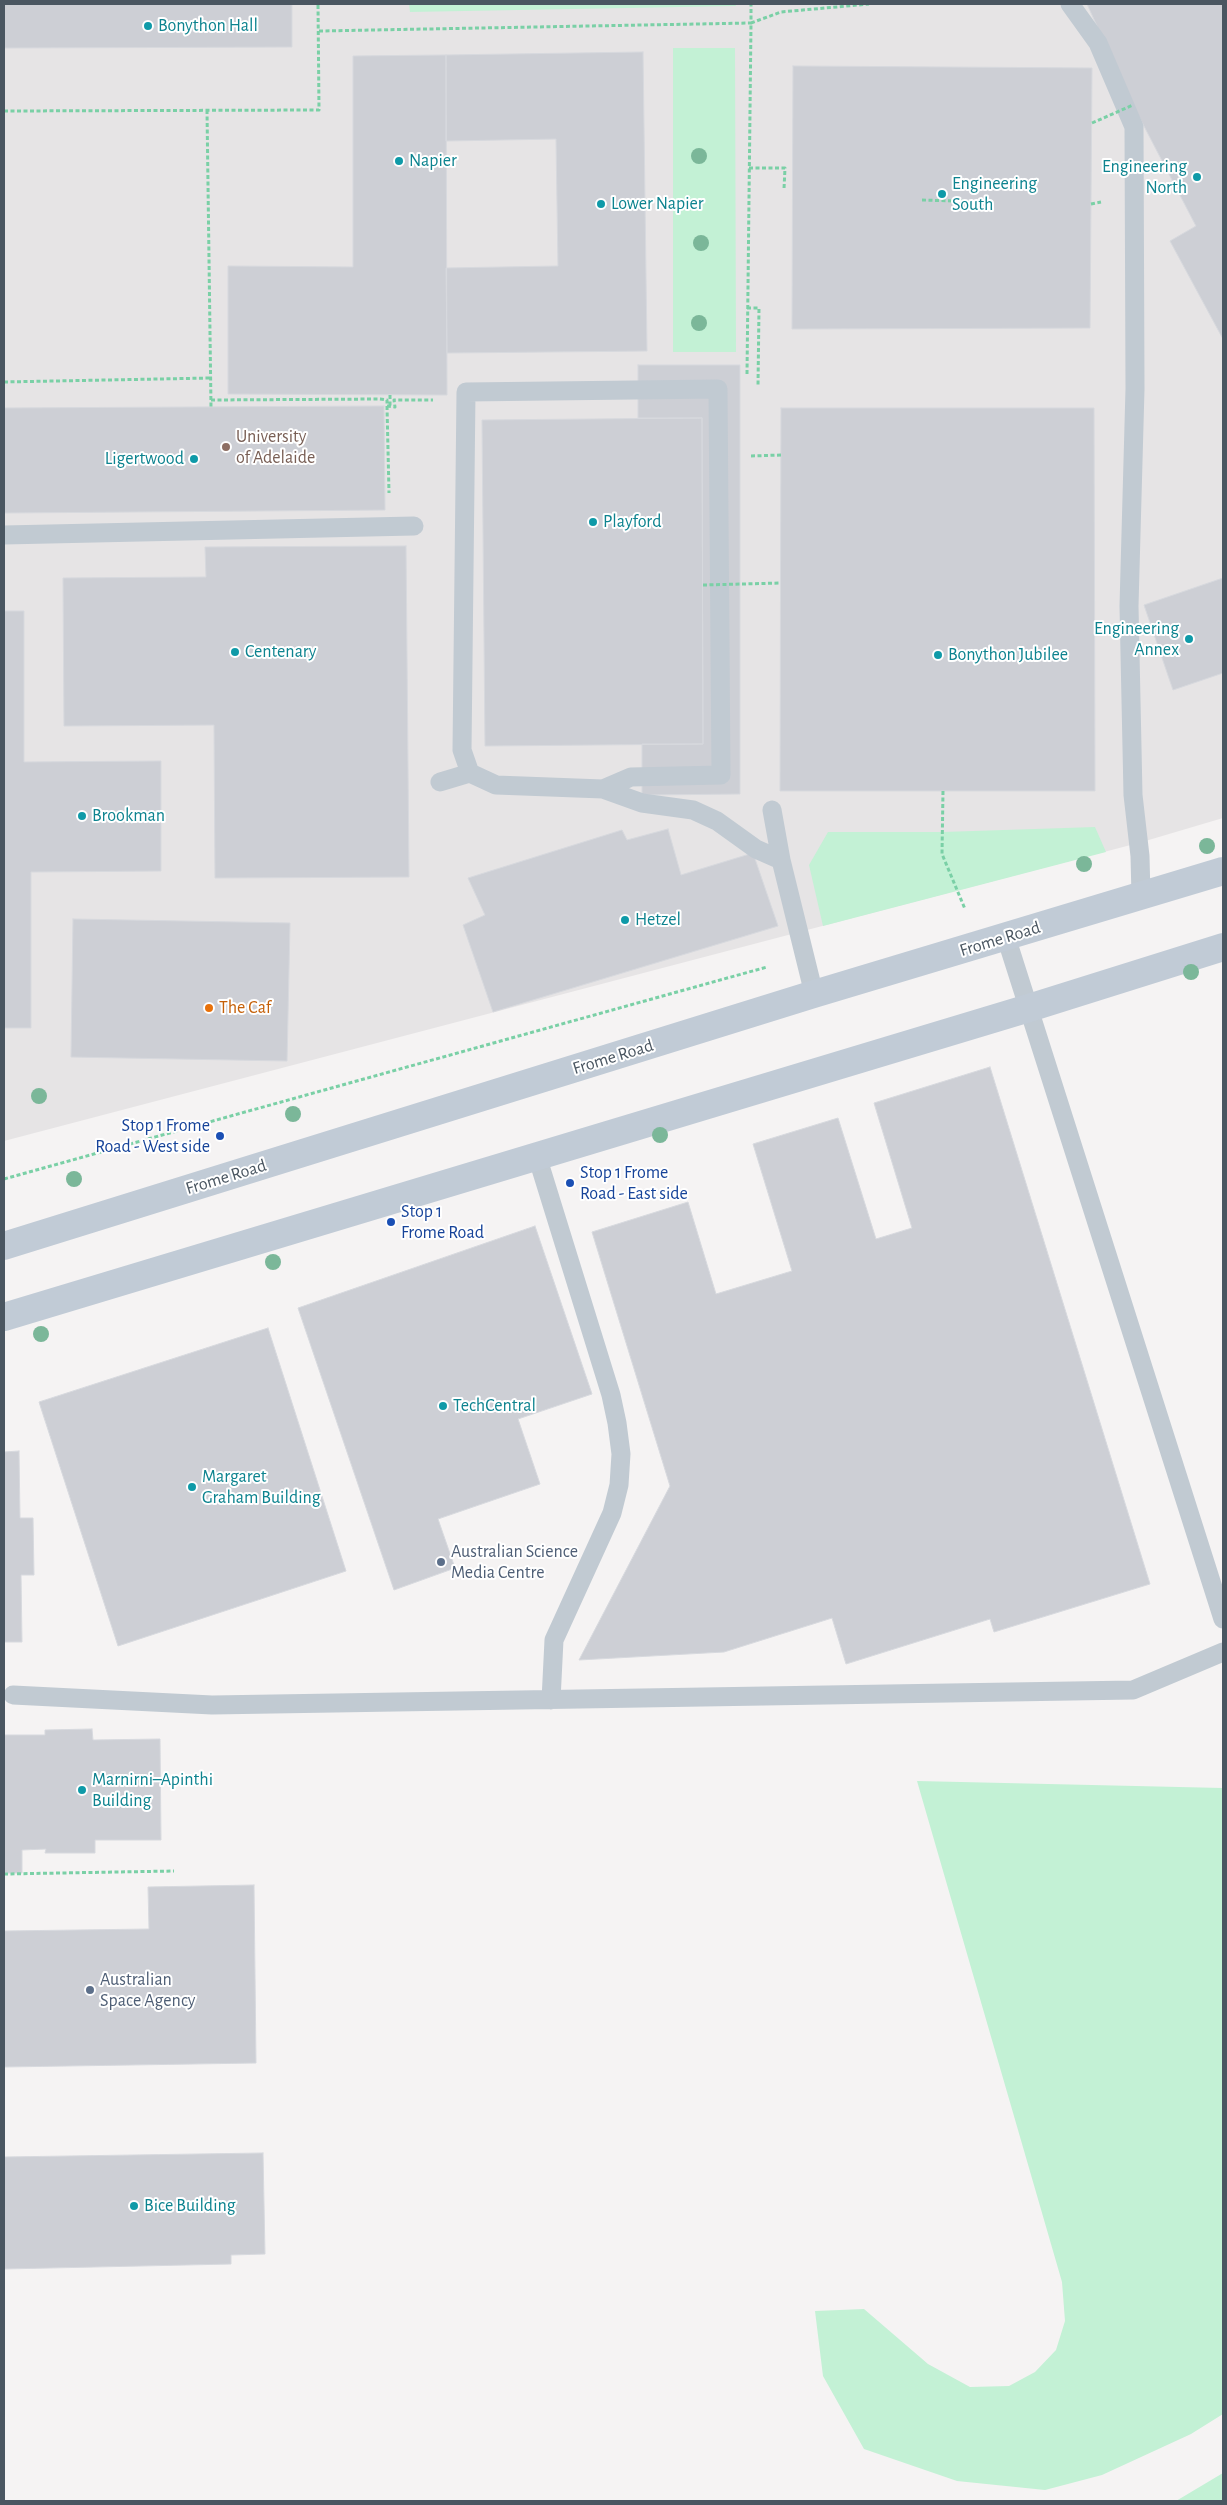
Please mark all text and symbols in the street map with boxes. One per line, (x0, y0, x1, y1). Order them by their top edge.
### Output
place label: Bonython Hall (158, 15, 258, 37)
marker: Bonython Hall (142, 20, 154, 32)
place label: Napier (409, 150, 457, 172)
marker: Napier (393, 155, 405, 167)
place label: Engineering North (1102, 156, 1187, 198)
marker: Engineering North (1191, 171, 1203, 183)
place label: Engineering South (952, 173, 1037, 215)
marker: Engineering South (936, 188, 948, 200)
place label: Lower Napier (611, 193, 704, 215)
marker: Lower Napier (595, 198, 607, 210)
place label: University of Adelaide (236, 426, 315, 468)
marker: University of Adelaide (220, 441, 232, 453)
place label: Ligertwood (105, 448, 184, 470)
marker: Ligertwood (188, 453, 200, 465)
place label: Playford (603, 511, 661, 533)
marker: Playford (587, 516, 599, 528)
place label: Engineering Annex (1094, 618, 1179, 660)
marker: Engineering Annex (1183, 633, 1195, 645)
place label: Centenary (245, 641, 317, 663)
place label: Bonython Jubilee (948, 644, 1068, 666)
marker: Centenary (229, 646, 241, 658)
marker: Bonython Jubilee (932, 649, 944, 661)
place label: Brookman (92, 805, 165, 827)
marker: Brookman (76, 810, 88, 822)
place label: Hetzel (635, 909, 681, 931)
marker: Hetzel (619, 914, 631, 926)
street label: Frome Road (957, 917, 1043, 961)
place label: The Caf (219, 997, 271, 1019)
marker: The Caf (203, 1002, 215, 1014)
street label: Frome Road (570, 1035, 656, 1079)
place label: Stop 1 Frome Road - West side (95, 1115, 210, 1158)
marker: Stop 1 Frome Road - West side (214, 1130, 226, 1142)
street label: Frome Road (183, 1155, 269, 1199)
place label: Stop 1 Frome Road - East side (580, 1162, 688, 1204)
marker: Stop 1 Frome Road - East side (564, 1177, 576, 1189)
place label: Stop 1 Frome Road (401, 1201, 484, 1244)
marker: Stop 1 Frome Road (385, 1216, 397, 1228)
place label: TechCentral (453, 1395, 536, 1417)
marker: TechCentral (437, 1400, 449, 1412)
place label: Margaret Graham Building (202, 1466, 321, 1508)
marker: Margaret Graham Building (186, 1481, 198, 1493)
place label: Australian Science Media Centre (451, 1541, 578, 1584)
marker: Australian Science Media Centre (435, 1556, 447, 1568)
place label: Marnirni–Apinthi Building (92, 1769, 213, 1812)
marker: Marnirni–Apinthi Building (76, 1784, 88, 1796)
place label: Australian Space Agency (100, 1969, 196, 2012)
marker: Australian Space Agency (84, 1984, 96, 1996)
place label: Bice Building (144, 2195, 236, 2217)
marker: Bice Building (128, 2200, 140, 2212)

